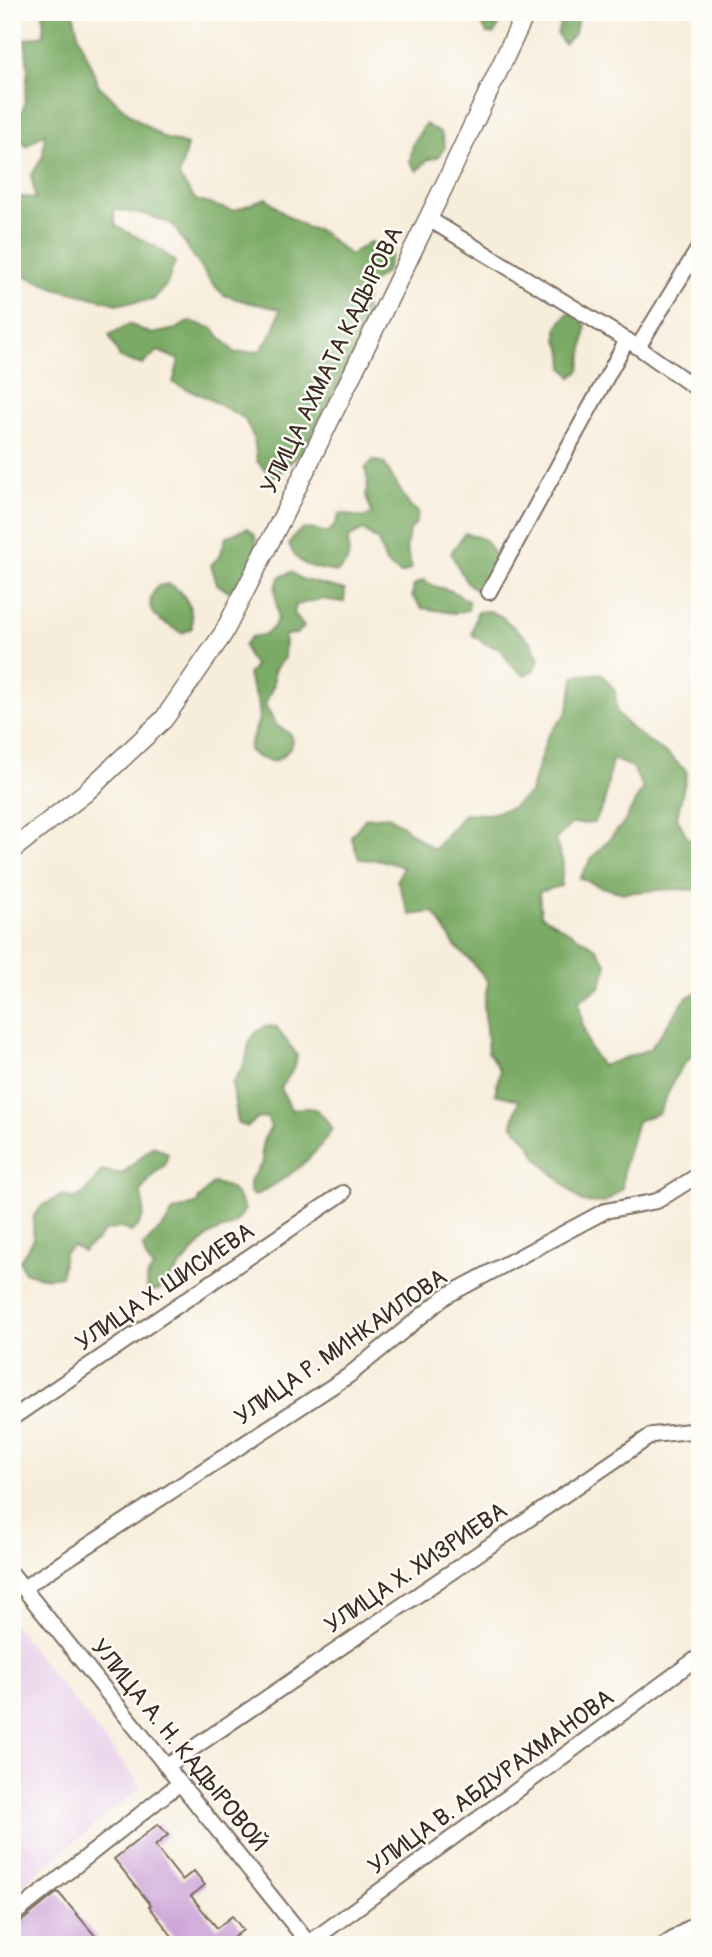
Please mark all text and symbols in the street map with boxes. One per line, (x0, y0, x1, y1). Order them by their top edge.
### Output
street label: УЛИЦА АХМАТА КАДЫРОВА (255, 222, 409, 498)
street label: УЛИЦА Х. ШИСИЕВА (70, 1216, 260, 1358)
street label: УЛИЦА Р. МИНКАИЛОВА (229, 1263, 453, 1431)
street label: УЛИЦА Х. ХИЗРИЕВА (319, 1496, 513, 1640)
street label: УЛИЦА А. Н. КАДЫРОВОЙ (85, 1633, 273, 1857)
street label: УЛИЦА В. АБДУРАХМАНОВА (362, 1683, 620, 1881)

